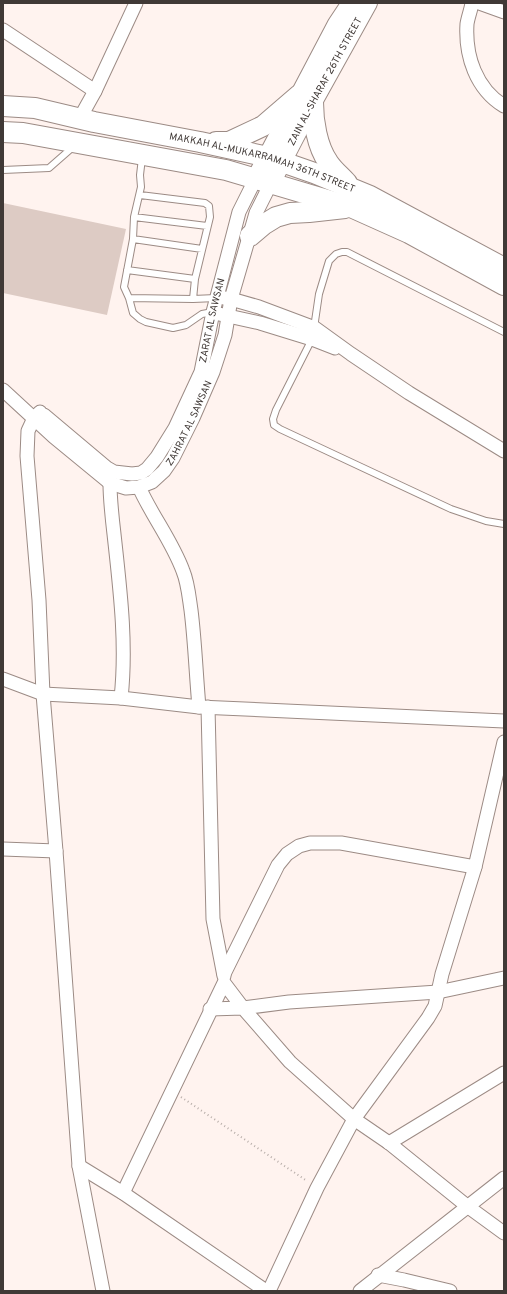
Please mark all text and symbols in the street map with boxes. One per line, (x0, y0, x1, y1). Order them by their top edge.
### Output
street label: ZAIN AL-SHARAF 26TH STREET (285, 15, 365, 148)
street label: MAKKAH AL-MUKARRAMAH 36TH STREET (168, 130, 357, 196)
street label: ZARAT AL SAWSAN (196, 277, 228, 364)
street label: ZAHRAT AL SAWSAN (163, 378, 215, 469)

